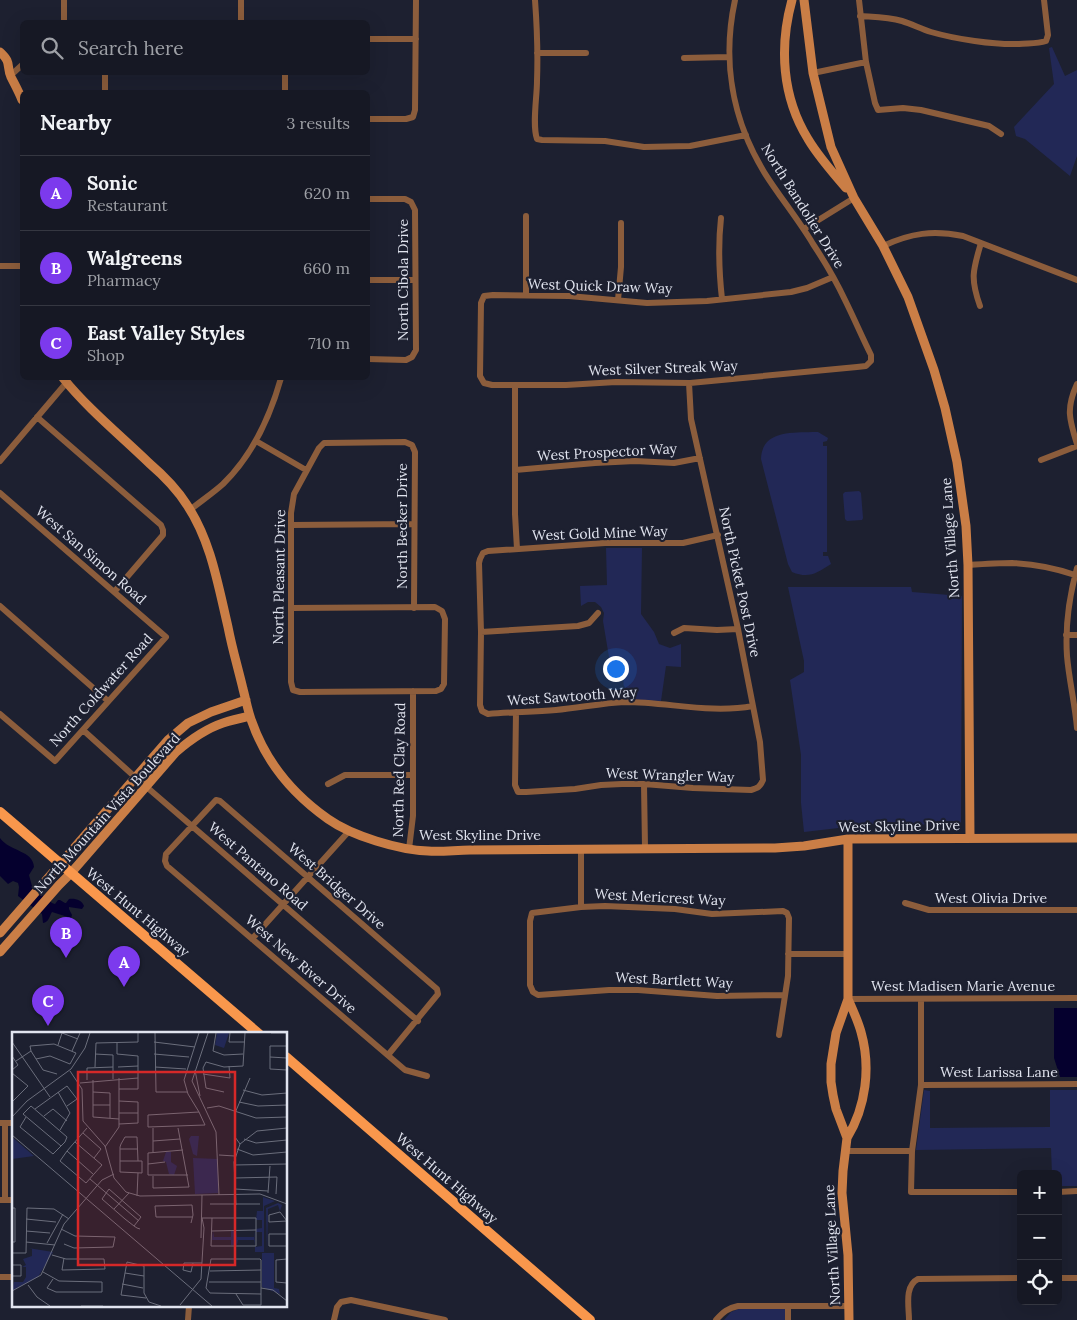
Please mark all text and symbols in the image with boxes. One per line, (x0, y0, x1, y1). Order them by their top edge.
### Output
search box (20, 20, 370, 75)
icon: search (38, 34, 66, 62)
text: Search here (78, 36, 184, 60)
text: Nearby (40, 109, 111, 136)
text: 3 results (286, 113, 350, 133)
street label: North Bandolier Drive (757, 140, 849, 272)
text: Sonic (87, 171, 137, 195)
text: A (51, 183, 61, 203)
text: 620 m (304, 183, 350, 203)
text: Restaurant (87, 195, 168, 215)
street label: North Cibola Drive (394, 219, 412, 341)
text: Walgreens (87, 246, 182, 270)
text: B (51, 258, 61, 278)
text: 660 m (303, 258, 350, 278)
text: Pharmacy (87, 270, 161, 290)
street label: West Quick Draw Way (527, 274, 673, 298)
text: East Valley Styles (87, 321, 245, 345)
text: C (50, 333, 62, 353)
text: 710 m (308, 333, 350, 353)
text: Shop (87, 345, 125, 365)
street label: West Silver Streak Way (588, 356, 739, 380)
street label: West Prospector Way (537, 439, 678, 465)
street label: North Becker Drive (393, 463, 411, 589)
street label: North Village Lane (937, 477, 963, 599)
street label: West San Simon Road (32, 502, 150, 608)
street label: North Picket Post Drive (715, 505, 765, 659)
street label: North Pleasant Drive (269, 509, 289, 645)
street label: West Gold Mine Way (532, 522, 669, 544)
street label: North Coldwater Road (46, 630, 156, 750)
your location (603, 656, 629, 682)
street label: West Sawtooth Way (507, 682, 638, 710)
street label: North Red Clay Road (389, 702, 409, 838)
street label: North Mountain Vista Boulevard (30, 729, 184, 897)
street label: West Wrangler Way (605, 764, 735, 786)
street label: West Skyline Drive (838, 816, 960, 836)
street label: West Pantano Road (205, 818, 311, 914)
street label: West Skyline Drive (419, 826, 541, 844)
street label: West Bridger Drive (284, 839, 390, 934)
street label: West Hunt Highway (83, 863, 194, 961)
street label: West Mericrest Way (594, 885, 727, 909)
street label: West Olivia Drive (935, 889, 1048, 907)
street label: West New River Drive (242, 911, 361, 1018)
pin: B (50, 917, 82, 958)
pin: A (108, 946, 140, 987)
street label: West Bartlett Way (615, 968, 734, 992)
street label: West Madisen Marie Avenue (871, 977, 1055, 995)
pin: C (32, 985, 64, 1026)
inset map (12, 1032, 288, 1308)
street label: West Larissa Lane (940, 1063, 1058, 1081)
street label: West Hunt Highway (392, 1129, 502, 1228)
map controls (1017, 1170, 1062, 1305)
button: + (1017, 1170, 1062, 1215)
street label: North Village Lane (820, 1184, 844, 1306)
button: − (1017, 1215, 1062, 1260)
button: locate (1017, 1260, 1062, 1305)

